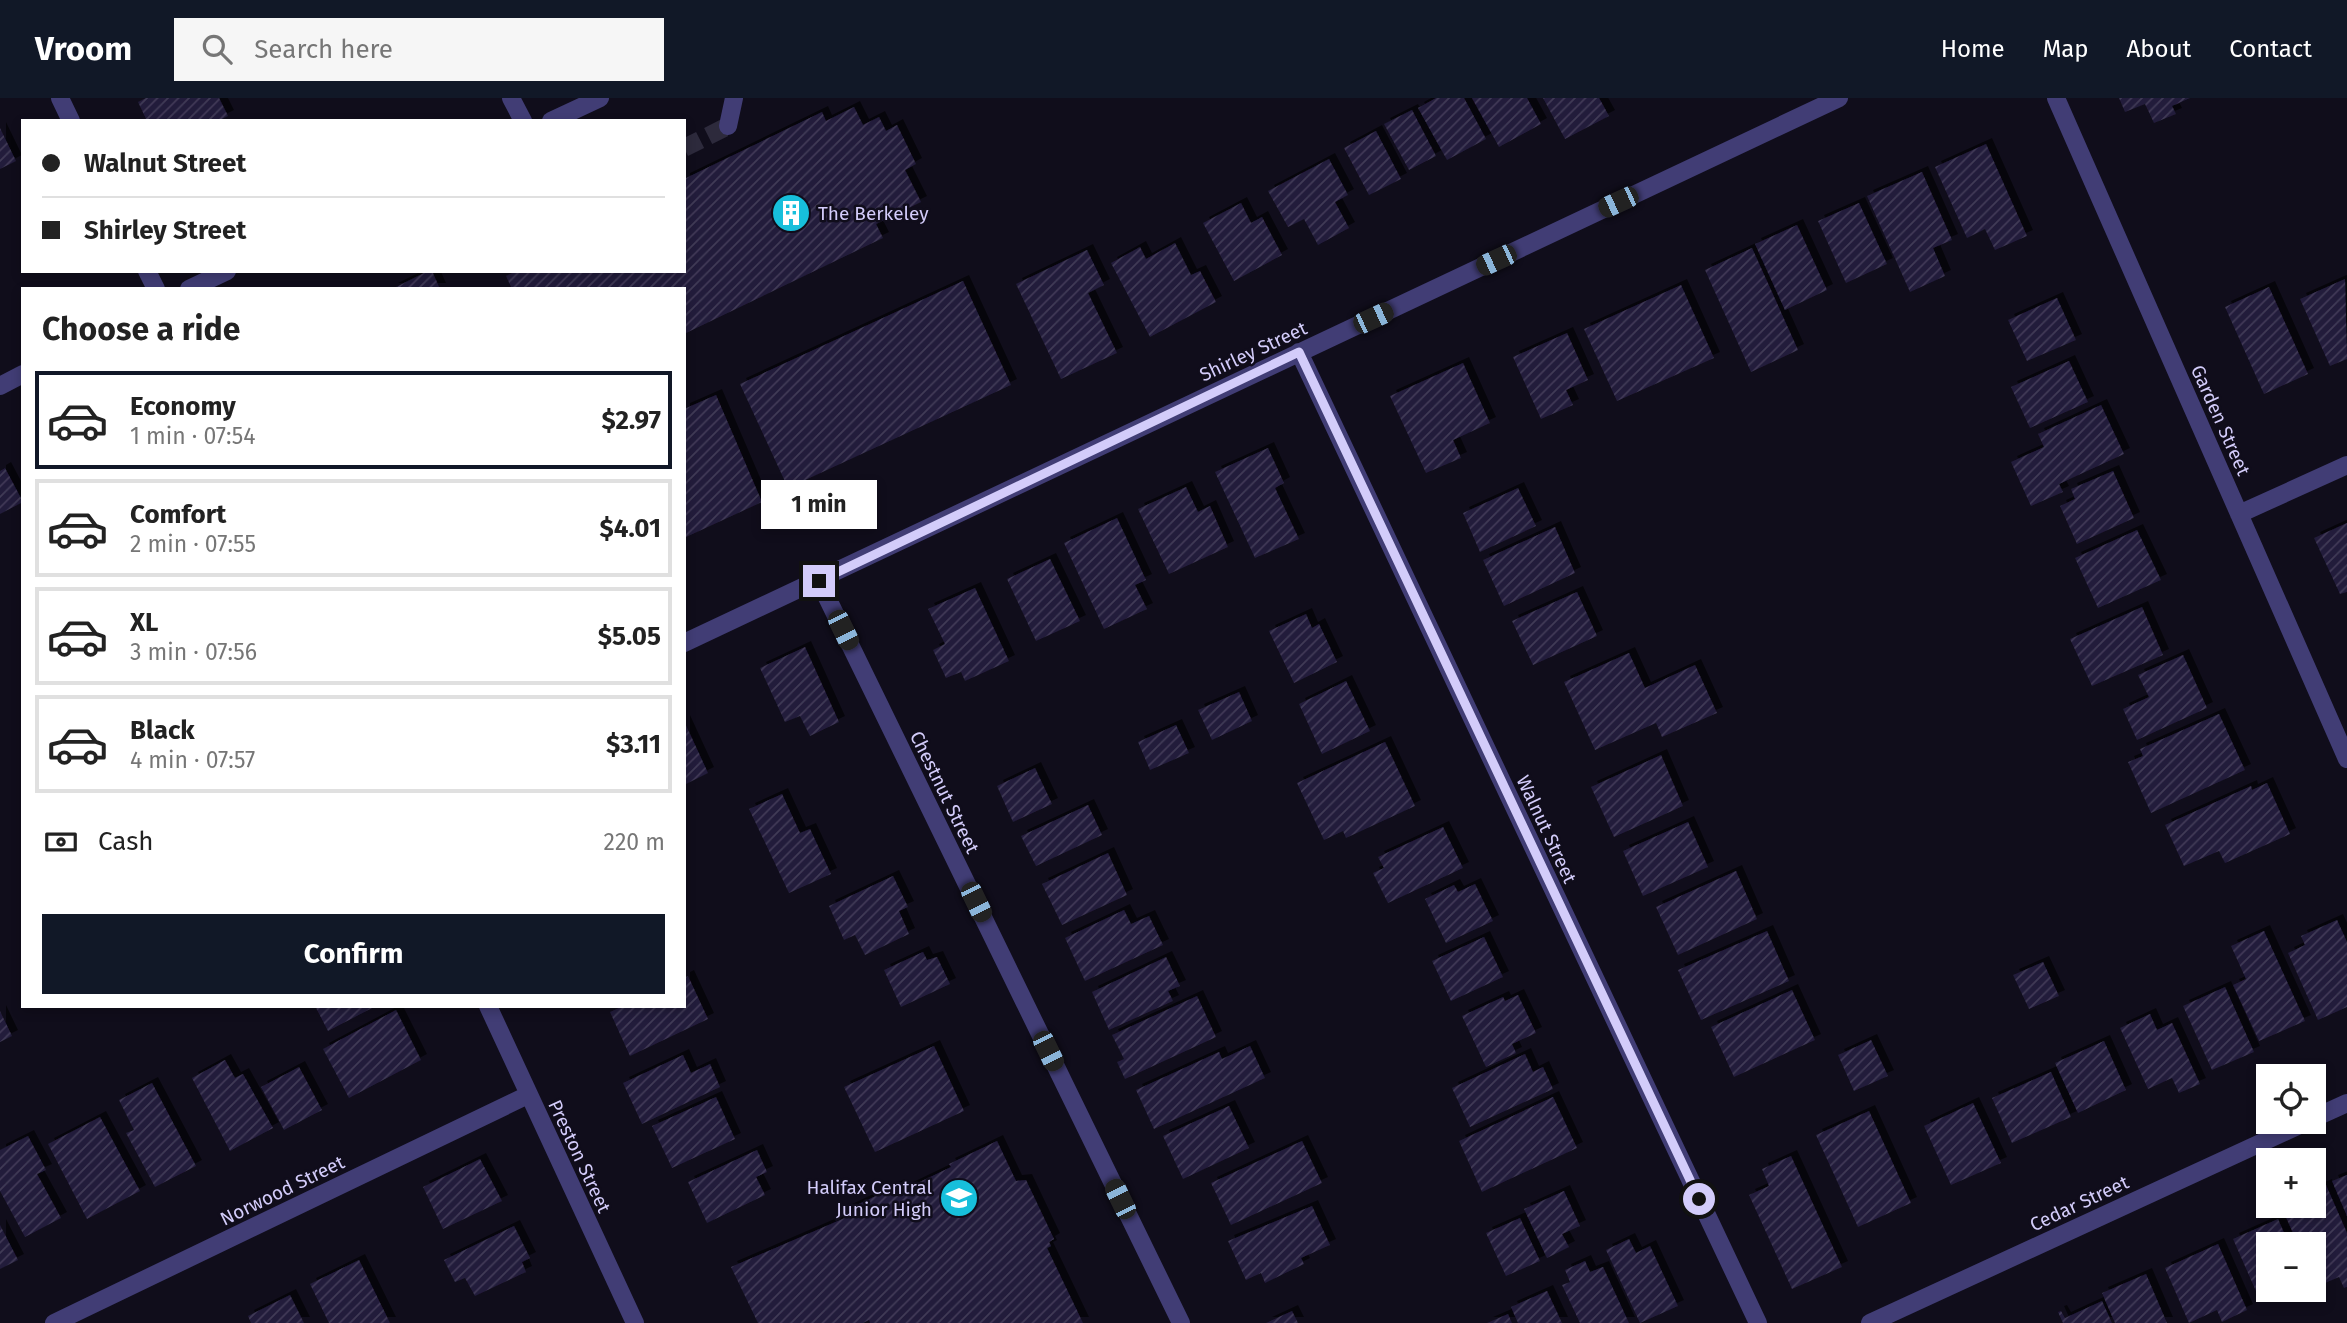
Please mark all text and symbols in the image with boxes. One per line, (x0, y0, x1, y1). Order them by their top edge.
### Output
search box (174, 18, 664, 81)
text: Vroom (35, 29, 132, 69)
icon: search (198, 30, 236, 68)
text: Search here (254, 34, 393, 65)
text: Home (1941, 35, 2005, 63)
text: Map (2043, 35, 2089, 63)
text: About (2127, 35, 2191, 63)
text: Contact (2229, 35, 2312, 63)
text: Walnut Street (84, 148, 246, 179)
car (1595, 184, 1642, 220)
building icon: The Berkeley (770, 192, 812, 234)
place label: The Berkeley (818, 202, 929, 225)
text: Shirley Street (84, 215, 246, 246)
car (1473, 242, 1520, 278)
car (1350, 300, 1397, 336)
text: Choose a ride (42, 310, 240, 348)
street label: Shirley Street (1196, 316, 1311, 386)
street label: Garden Street (2186, 361, 2255, 479)
icon: car (46, 389, 109, 452)
text: Economy (130, 391, 236, 422)
text: $2.97 (601, 405, 661, 436)
text: 1 min · 07:54 (130, 422, 255, 450)
callout: 1 min (761, 480, 877, 528)
text: 1 min (791, 490, 847, 518)
icon: car (46, 497, 109, 560)
text: Comfort (130, 499, 226, 530)
text: $4.01 (599, 513, 661, 544)
text: 2 min · 07:55 (130, 530, 256, 558)
route end (803, 565, 835, 597)
icon: car (46, 605, 109, 668)
text: XL (130, 607, 158, 638)
car (825, 607, 862, 653)
text: $5.05 (598, 621, 661, 652)
text: 3 min · 07:56 (130, 638, 257, 666)
icon: car (46, 713, 109, 776)
text: Black (130, 715, 195, 746)
street label: Chestnut Street (905, 727, 984, 857)
text: $3.11 (606, 729, 661, 760)
text: 4 min · 07:57 (130, 746, 255, 774)
street label: Walnut Street (1512, 772, 1582, 887)
icon: cash (42, 823, 80, 861)
text: Cash (98, 826, 154, 857)
text: 220 m (604, 828, 665, 856)
car (958, 879, 995, 925)
button: Confirm (42, 914, 665, 994)
car (1030, 1028, 1067, 1074)
map controls (2256, 1064, 2326, 1302)
button: locate (2256, 1064, 2326, 1134)
street label: Preston Street (543, 1096, 616, 1216)
button: + (2256, 1148, 2326, 1218)
street label: Norwood Street (216, 1150, 348, 1230)
street label: Cedar Street (2026, 1171, 2132, 1236)
place label: Halifax Central Junior High (806, 1176, 932, 1221)
car (1102, 1176, 1139, 1222)
school or university icon: Halifax Central Junior High (938, 1177, 980, 1219)
route start (1683, 1183, 1715, 1215)
button: − (2256, 1232, 2326, 1302)

